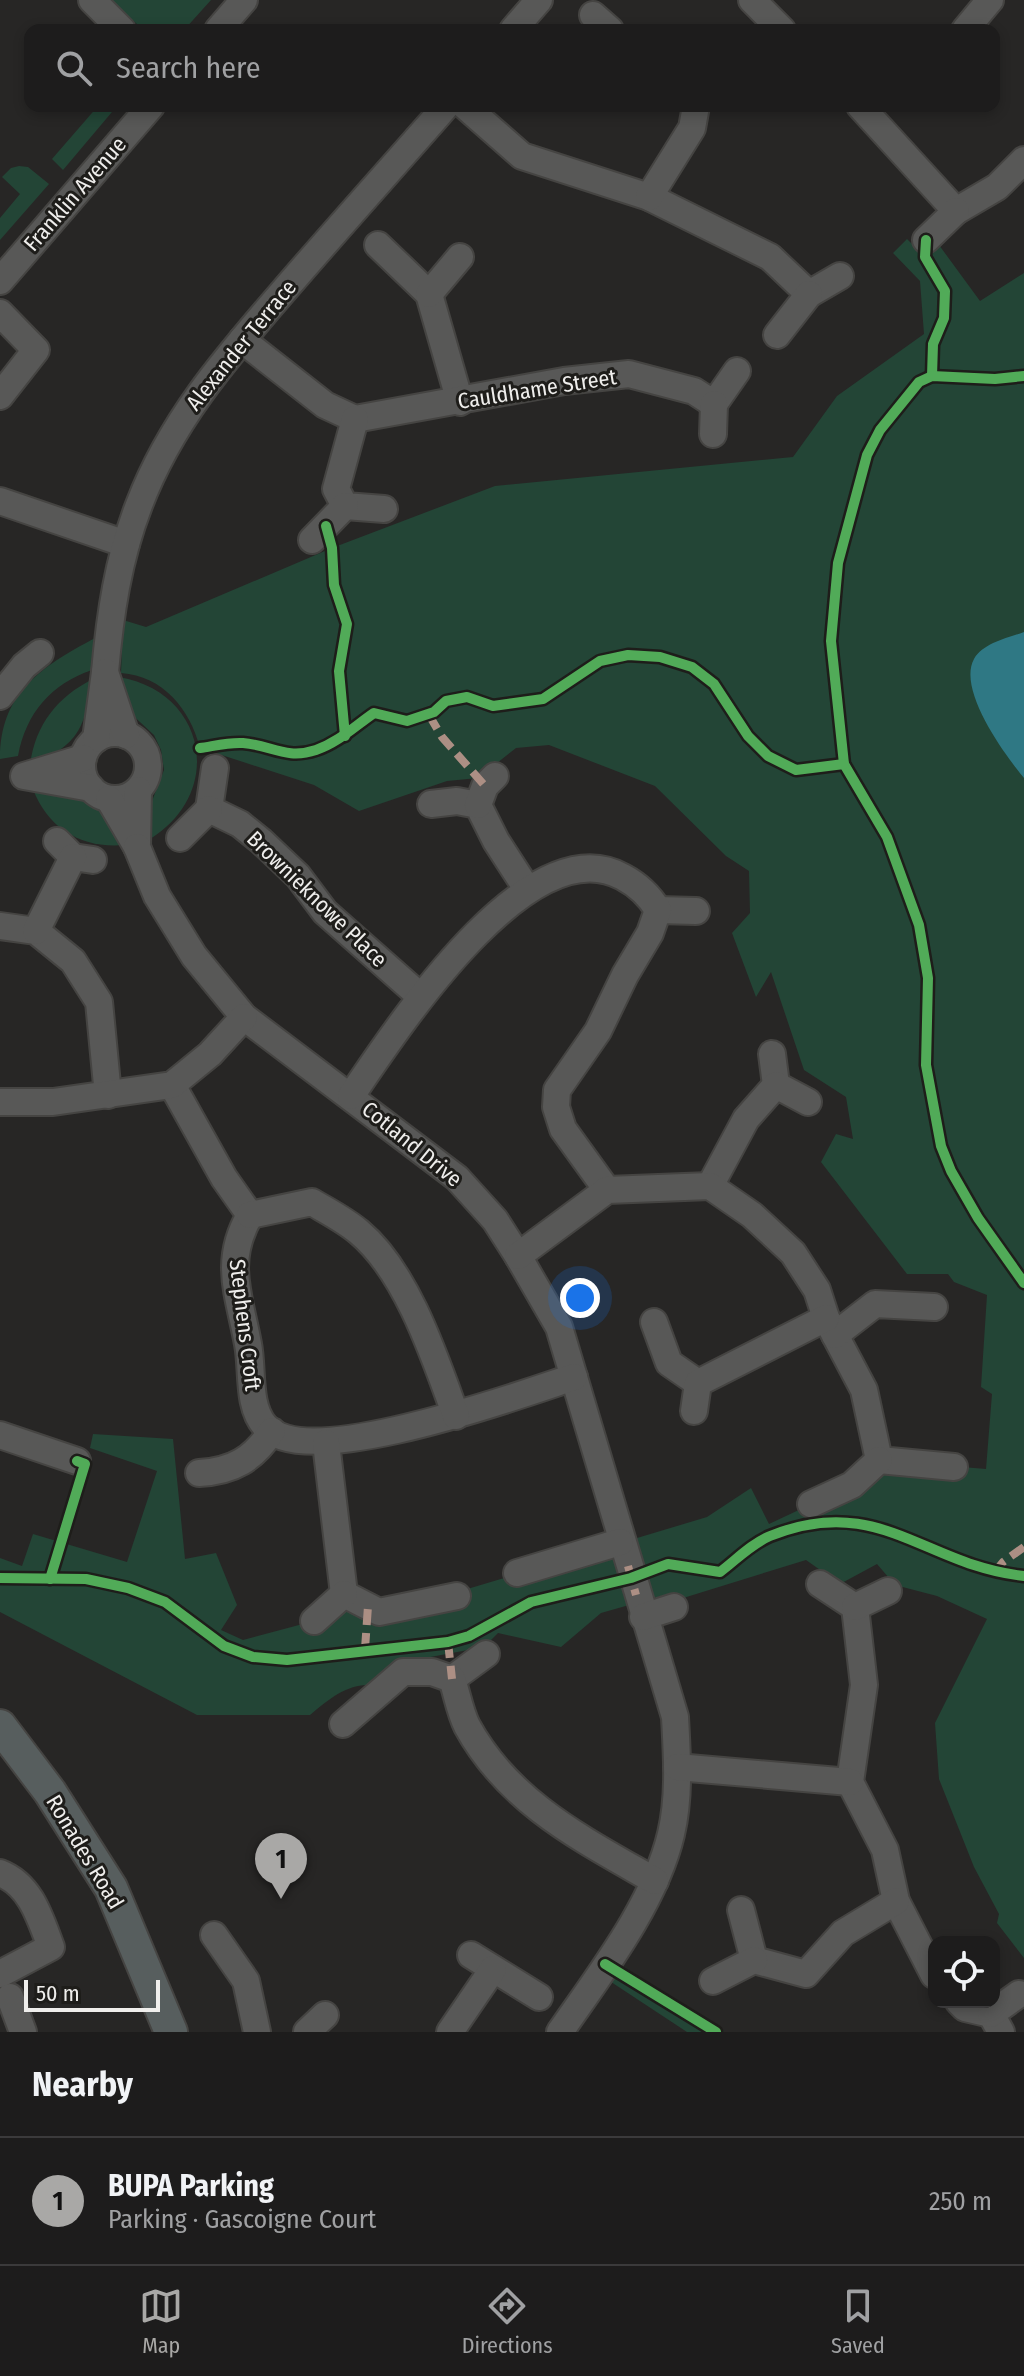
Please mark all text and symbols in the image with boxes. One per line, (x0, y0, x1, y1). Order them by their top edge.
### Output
search box (24, 24, 1000, 112)
icon: search (52, 46, 96, 90)
text: Search here (116, 50, 261, 86)
street label: Franklin Avenue (18, 131, 132, 257)
street label: Alexander Terrace (180, 274, 302, 416)
street label: Cauldhame Street (456, 363, 619, 415)
street label: Brownieknowe Place (241, 825, 393, 973)
street label: Cotland Drive (357, 1095, 467, 1193)
street label: Stephens Croft (224, 1258, 267, 1393)
your location (560, 1278, 600, 1318)
street label: Ronades Road (40, 1790, 130, 1914)
pin: 1 (255, 1833, 307, 1899)
map controls (928, 1936, 1000, 2008)
button: locate (928, 1936, 1000, 2008)
scale bar (24, 1976, 160, 2012)
text: 50 m (36, 1980, 80, 2007)
text: Nearby (32, 2064, 133, 2105)
text: BUPA Parking (108, 2168, 274, 2204)
text: 1 (53, 2186, 64, 2217)
text: 250 m (929, 2186, 992, 2217)
text: Parking · Gascoigne Court (108, 2204, 376, 2235)
tab: Map (139, 2284, 183, 2359)
tab: Directions (462, 2284, 553, 2359)
tab: Saved (831, 2284, 885, 2359)

